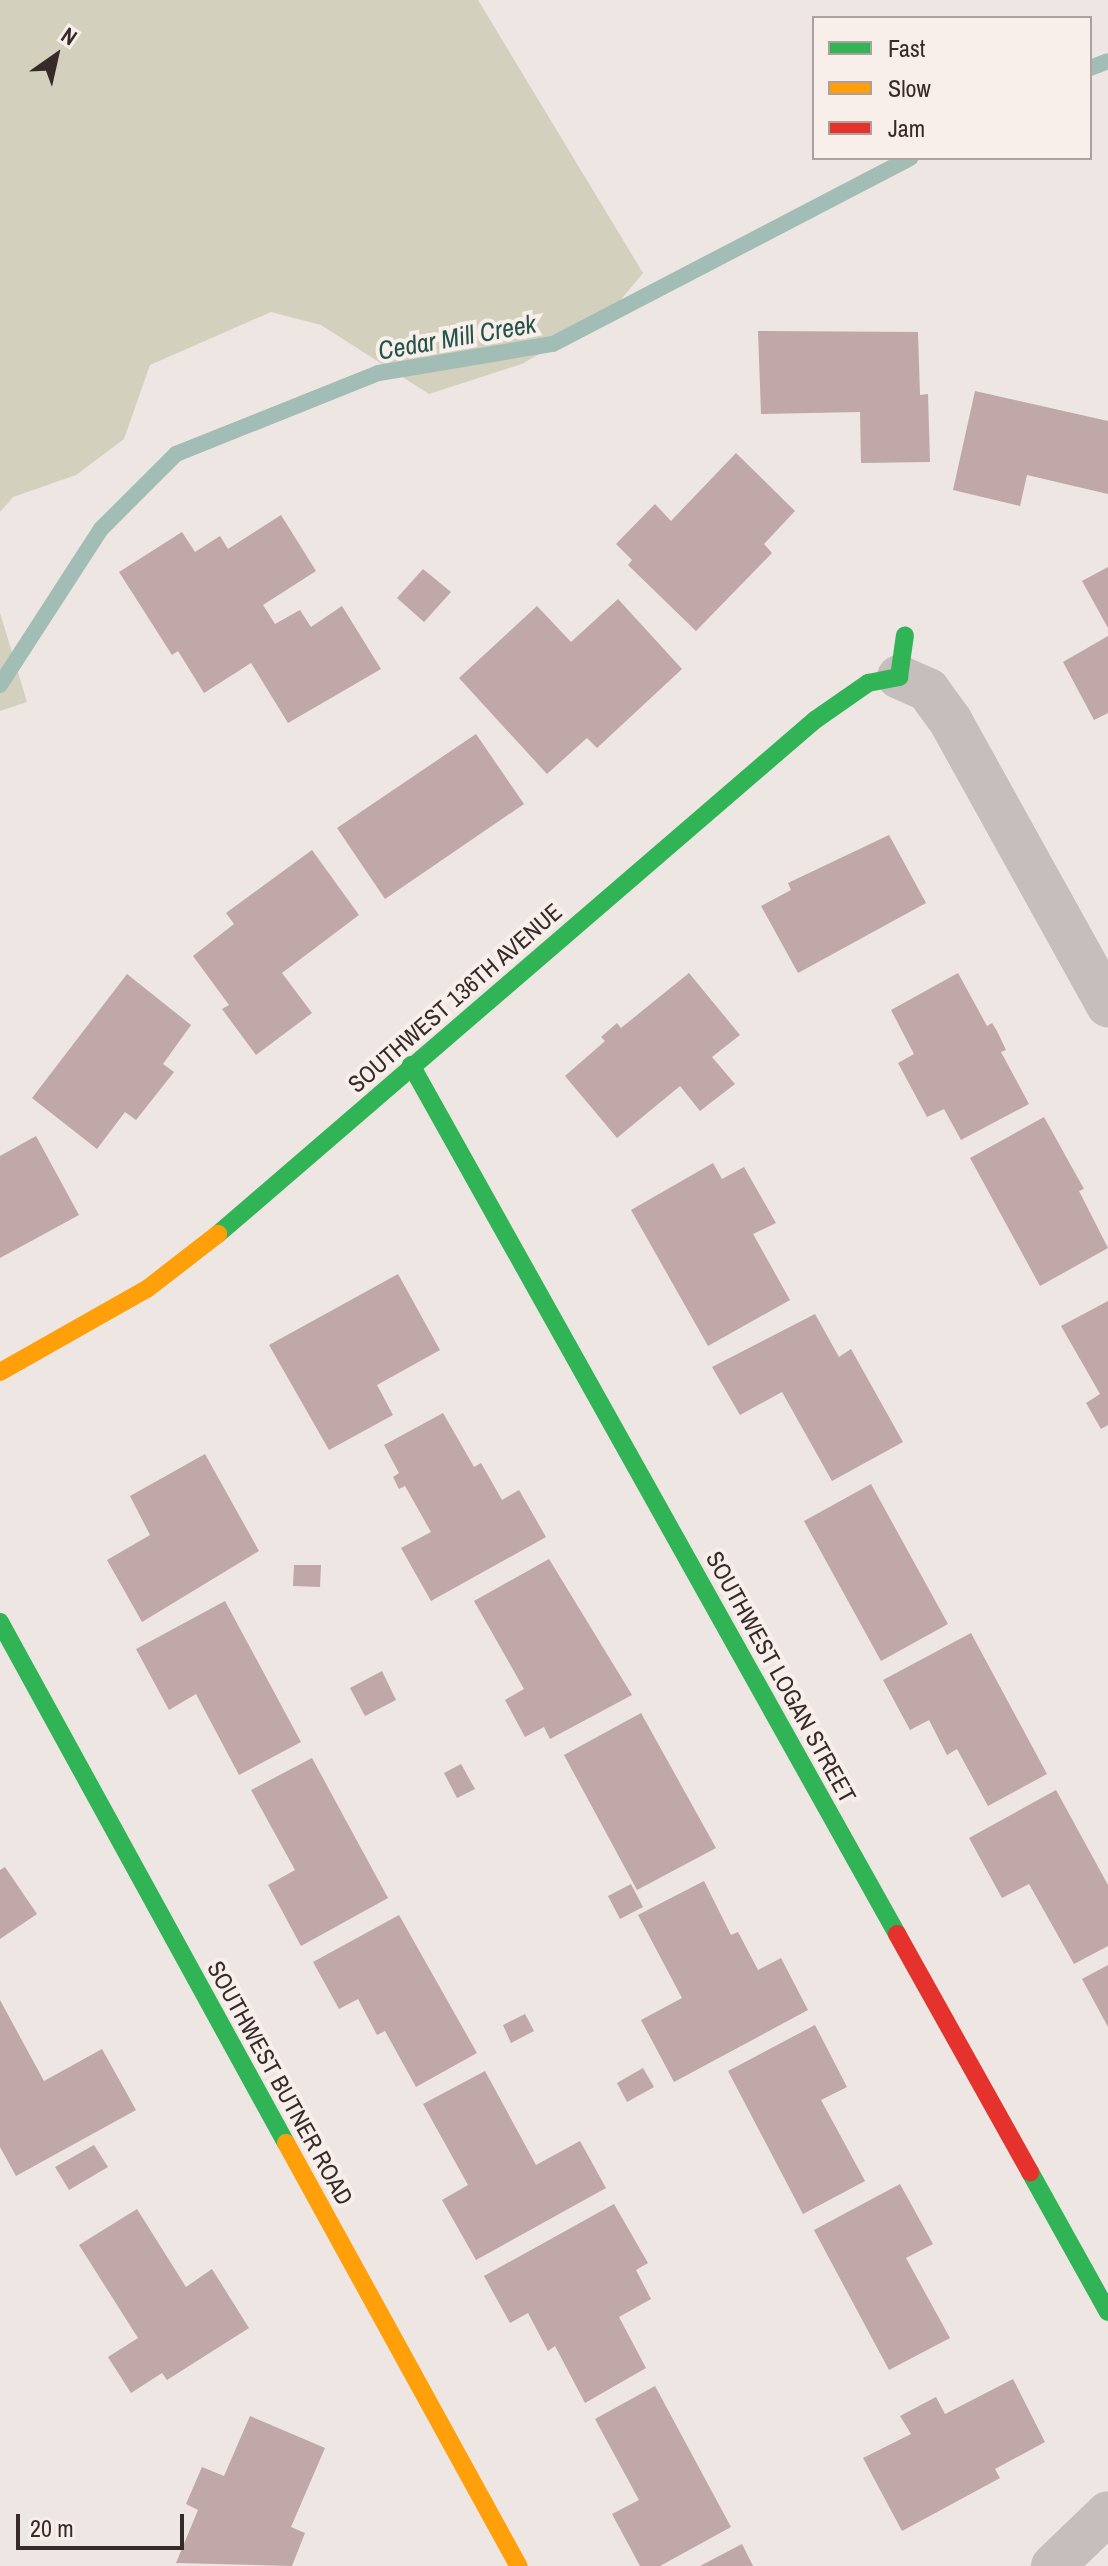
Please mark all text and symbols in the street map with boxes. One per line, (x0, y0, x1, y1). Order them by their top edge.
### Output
north arrow (16, 16, 96, 96)
legend (812, 16, 1092, 160)
text: N (56, 20, 83, 52)
text: Fast (888, 32, 925, 64)
text: Slow (888, 72, 931, 104)
text: Jam (888, 112, 925, 144)
water label: Cedar Mill Creek (376, 308, 538, 366)
street label: SOUTHWEST 136TH AVENUE (342, 897, 568, 1099)
street label: SOUTHWEST LOGAN STREET (700, 1546, 862, 1808)
street label: SOUTHWEST BUTNER ROAD (201, 1956, 359, 2210)
scale bar (20, 2498, 188, 2548)
text: 20 m (30, 2512, 74, 2544)

